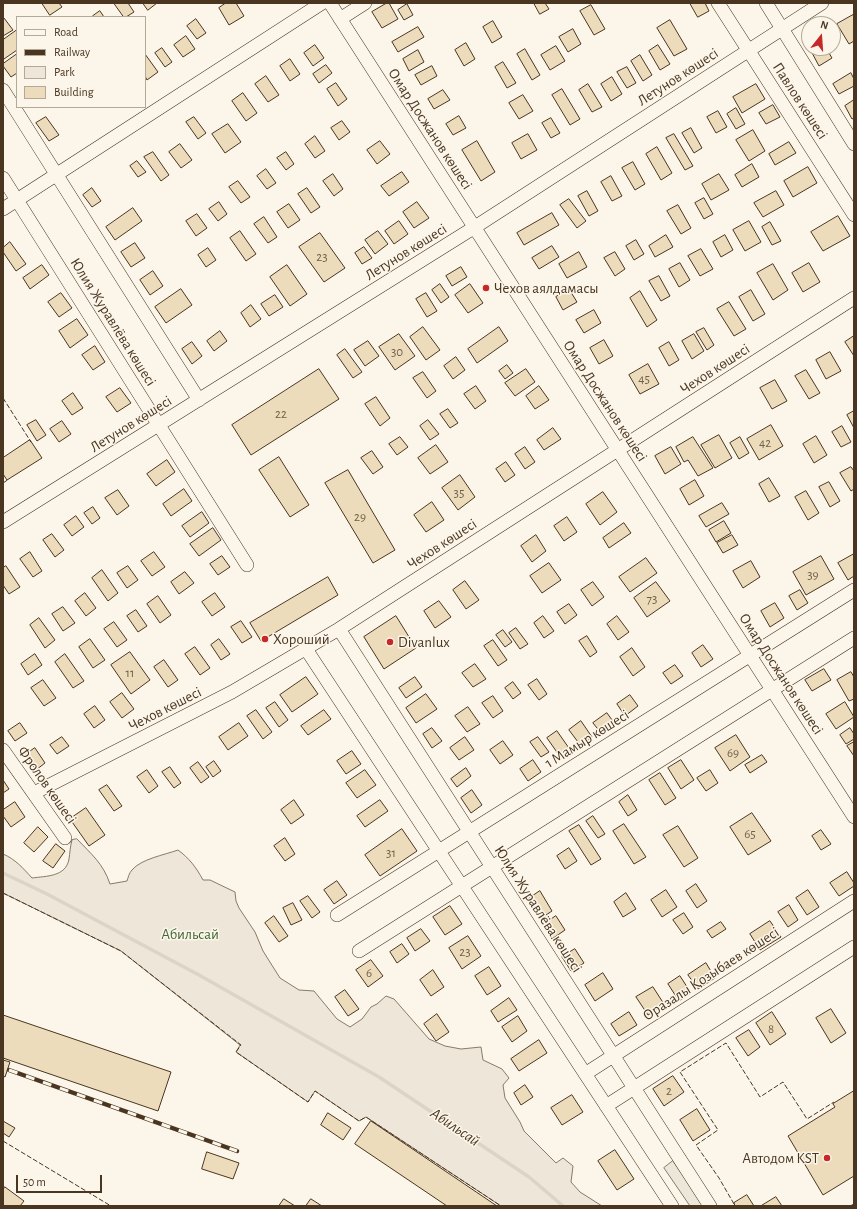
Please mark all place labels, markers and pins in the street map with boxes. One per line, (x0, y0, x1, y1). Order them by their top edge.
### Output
place label: Чехов аялдамасы (494, 279, 599, 297)
marker: Чехов аялдамасы (481, 283, 491, 293)
place label: Хороший (273, 630, 330, 648)
place label: Divanlux (398, 633, 450, 651)
marker: Хороший (260, 634, 270, 644)
marker: Divanlux (385, 637, 395, 647)
place label: Автодом KST (742, 1149, 819, 1167)
marker: Автодом KST (822, 1153, 832, 1163)

